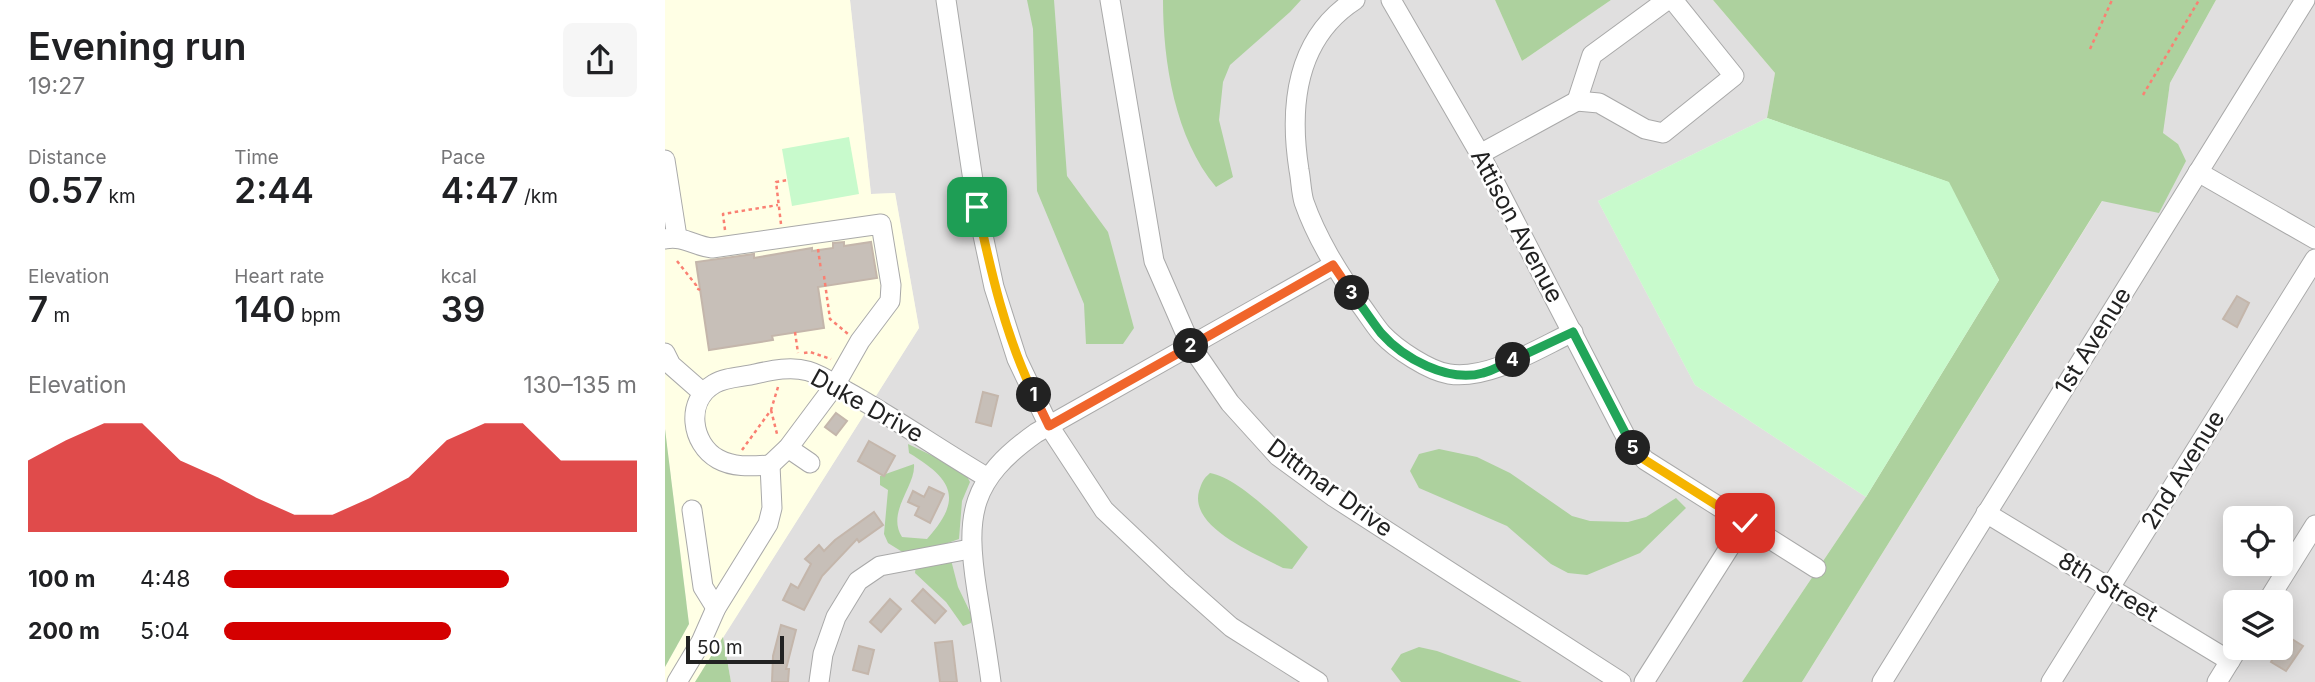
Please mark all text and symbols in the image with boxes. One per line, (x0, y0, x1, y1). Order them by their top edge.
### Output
text: Evening run (28, 23, 246, 69)
button: share (563, 23, 637, 97)
text: 19:27 (28, 72, 85, 100)
street label: Attison Avenue (1465, 144, 1570, 307)
text: Distance (28, 146, 106, 169)
text: Time (234, 146, 279, 169)
text: Pace (441, 146, 485, 169)
text: 0.57 (28, 169, 103, 211)
text: 2:44 (234, 169, 314, 211)
text: 4:47 (441, 169, 519, 211)
pin (947, 177, 1007, 237)
text: km (103, 185, 136, 208)
text: /km (519, 185, 558, 208)
icon: arrive (958, 188, 996, 226)
text: Elevation (28, 265, 109, 288)
text: Heart rate (234, 265, 324, 288)
text: kcal (441, 265, 477, 288)
pin: 3 (1335, 276, 1369, 310)
text: 3 (1345, 281, 1358, 304)
street label: 1st Avenue (2048, 282, 2137, 400)
text: 7 (28, 288, 48, 330)
text: 140 (234, 288, 296, 330)
text: 39 (441, 288, 485, 330)
text: m (48, 304, 70, 327)
text: bpm (296, 304, 341, 327)
pin: 2 (1173, 328, 1209, 364)
text: 2 (1185, 334, 1196, 357)
pin: 4 (1495, 342, 1531, 378)
text: 4 (1506, 348, 1519, 371)
street label: Duke Drive (806, 363, 929, 448)
text: Elevation (28, 371, 127, 399)
text: 130–135 m (523, 371, 637, 399)
pin: 1 (1017, 378, 1051, 412)
text: 1 (1029, 383, 1038, 406)
street label: 2nd Avenue (2135, 405, 2231, 534)
pin: 5 (1615, 430, 1651, 466)
street label: Dittmar Drive (1262, 432, 1399, 543)
text: 5 (1626, 436, 1639, 459)
pin (1715, 493, 1775, 553)
icon: check (1726, 504, 1764, 542)
map controls (2223, 506, 2293, 660)
button: locate (2223, 506, 2293, 576)
street label: 8th Street (2053, 545, 2164, 628)
text: 100 m (28, 565, 95, 593)
text: 4:48 (140, 565, 191, 593)
button: layers (2223, 590, 2293, 660)
text: 200 m (28, 617, 100, 645)
text: 5:04 (140, 617, 190, 645)
scale bar (686, 633, 784, 665)
text: 50 m (697, 636, 743, 659)

